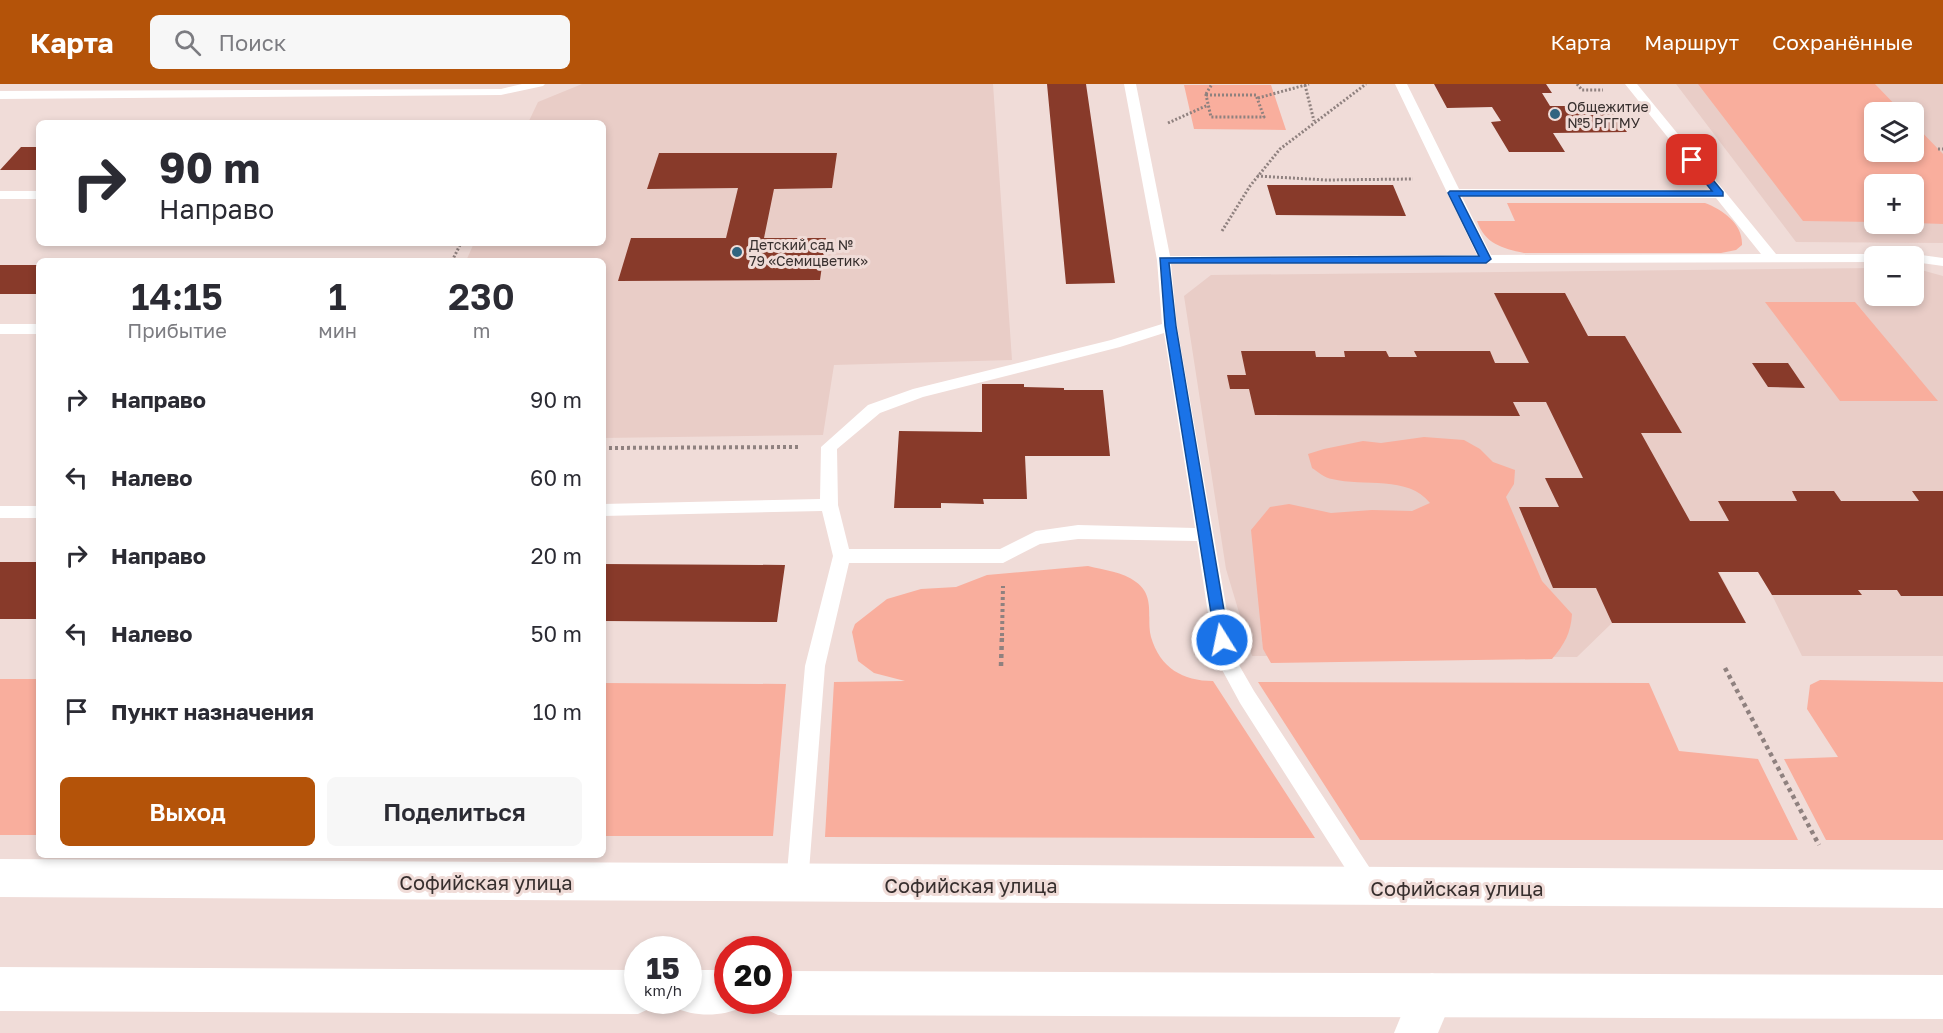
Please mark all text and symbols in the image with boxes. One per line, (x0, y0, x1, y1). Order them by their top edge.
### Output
search box (150, 15, 570, 69)
text: Карта (30, 26, 114, 59)
icon: search (171, 26, 204, 59)
text: Поиск (219, 29, 286, 56)
text: Карта (1550, 29, 1611, 55)
text: Маршрут (1644, 29, 1739, 55)
text: Сохранённые (1772, 29, 1913, 55)
place label: Общежитие №5 РГГМУ (1567, 98, 1649, 131)
map controls (1864, 102, 1924, 306)
button: layers (1864, 102, 1924, 162)
marker: Общежитие №5 РГГМУ (1548, 107, 1562, 121)
pin (1666, 134, 1717, 185)
text: 90 m (159, 142, 260, 192)
icon: arrive (1675, 143, 1708, 176)
icon: right (60, 144, 138, 222)
button: + (1864, 174, 1924, 234)
text: Направо (159, 193, 274, 225)
place label: Детский сад № 79 «Семицветик» (749, 236, 868, 269)
marker: Детский сад № 79 «Семицветик» (730, 245, 744, 259)
button: − (1864, 246, 1924, 306)
text: 14:15 (131, 275, 223, 318)
text: 1 (329, 275, 347, 318)
text: 230 (448, 275, 515, 318)
text: Прибытие (127, 318, 227, 342)
text: мин (318, 318, 357, 342)
text: m (473, 318, 490, 342)
icon: right (60, 383, 93, 416)
text: Направо (111, 386, 206, 413)
text: 90 m (530, 386, 582, 413)
icon: left (60, 461, 93, 494)
text: Налево (111, 464, 193, 491)
text: 60 m (530, 464, 582, 491)
icon: right (60, 539, 93, 572)
text: Направо (111, 542, 206, 569)
text: 20 m (531, 542, 582, 569)
position arrow (1190, 608, 1254, 672)
icon: left (60, 617, 93, 650)
text: Налево (111, 620, 193, 647)
text: 50 m (531, 620, 582, 647)
icon: arrive (60, 695, 93, 728)
text: Пункт назначения (111, 698, 314, 725)
text: 10 m (533, 698, 582, 725)
button: Выход (60, 777, 315, 846)
button: Поделиться (327, 777, 582, 846)
street label: Софийская улица (399, 870, 573, 894)
street label: Софийская улица (884, 873, 1058, 897)
street label: Софийская улица (1370, 876, 1544, 900)
speed limit sign: 20 (714, 936, 792, 1014)
text: 15 (646, 950, 680, 986)
text: km/h (644, 981, 682, 999)

